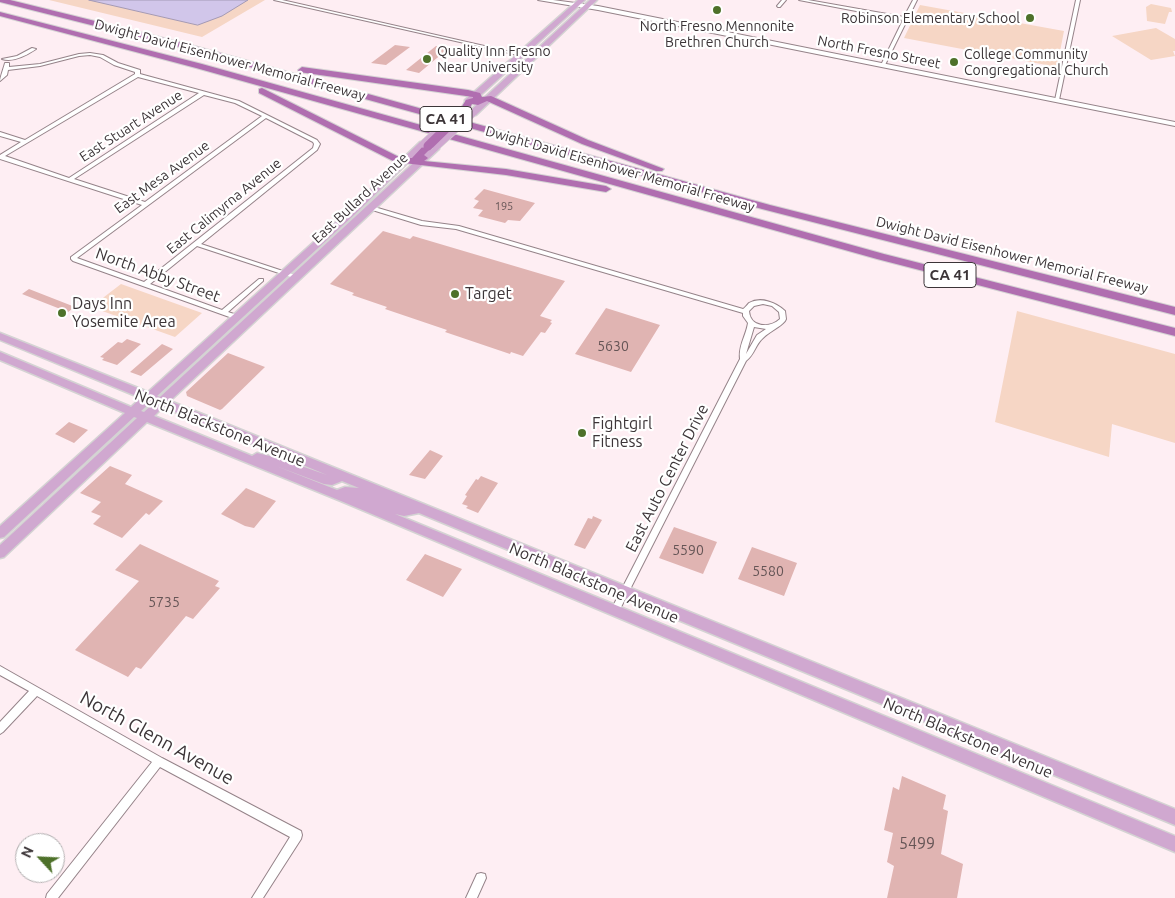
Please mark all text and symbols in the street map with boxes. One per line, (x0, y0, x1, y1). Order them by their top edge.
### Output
marker: North Fresno Mennonite Brethren Church (711, 4, 723, 16)
place label: Robinson Elementary School (841, 10, 1020, 26)
marker: Robinson Elementary School (1024, 12, 1036, 24)
street label: Dwight David Eisenhower Memorial Freeway (93, 16, 367, 104)
place label: North Fresno Mennonite Brethren Church (640, 18, 794, 50)
street label: North Fresno Street (816, 32, 942, 72)
place label: Quality Inn Fresno Near University (437, 43, 551, 75)
place label: College Community Congregational Church (964, 46, 1109, 78)
marker: Quality Inn Fresno Near University (421, 53, 433, 65)
marker: College Community Congregational Church (948, 56, 960, 68)
street label: East Stuart Avenue (77, 87, 185, 165)
road number: CA 41 (420, 106, 472, 132)
street label: Dwight David Eisenhower Memorial Freeway (483, 122, 757, 216)
street label: East Mesa Avenue (111, 137, 213, 217)
street label: East Bullard Avenue (309, 149, 411, 247)
street label: East Calimyrna Avenue (163, 155, 285, 257)
house number: 195 (495, 199, 513, 213)
street label: Dwight David Eisenhower Memorial Freeway (874, 213, 1150, 297)
street label: North Abby Street (93, 244, 223, 306)
road number: CA 41 (924, 262, 976, 288)
place label: Target (465, 284, 512, 304)
marker: Target (449, 288, 461, 300)
place label: Days Inn Yosemite Area (72, 294, 176, 332)
marker: Days Inn Yosemite Area (56, 307, 68, 319)
house number: 5630 (597, 338, 629, 354)
street label: North Blackstone Avenue (132, 385, 308, 471)
street label: East Auto Center Drive (621, 401, 713, 555)
place label: Fightgirl Fitness (592, 414, 652, 452)
marker: Fightgirl Fitness (576, 427, 588, 439)
street label: North Blackstone Avenue (506, 539, 682, 627)
house number: 5590 (672, 542, 704, 558)
house number: 5580 (752, 563, 784, 579)
house number: 5735 (148, 594, 180, 610)
street label: North Glenn Avenue (76, 686, 238, 790)
street label: North Blackstone Avenue (880, 694, 1056, 782)
north arrow (15, 833, 65, 883)
house number: 5499 (899, 834, 935, 854)
text: N (18, 844, 37, 860)

